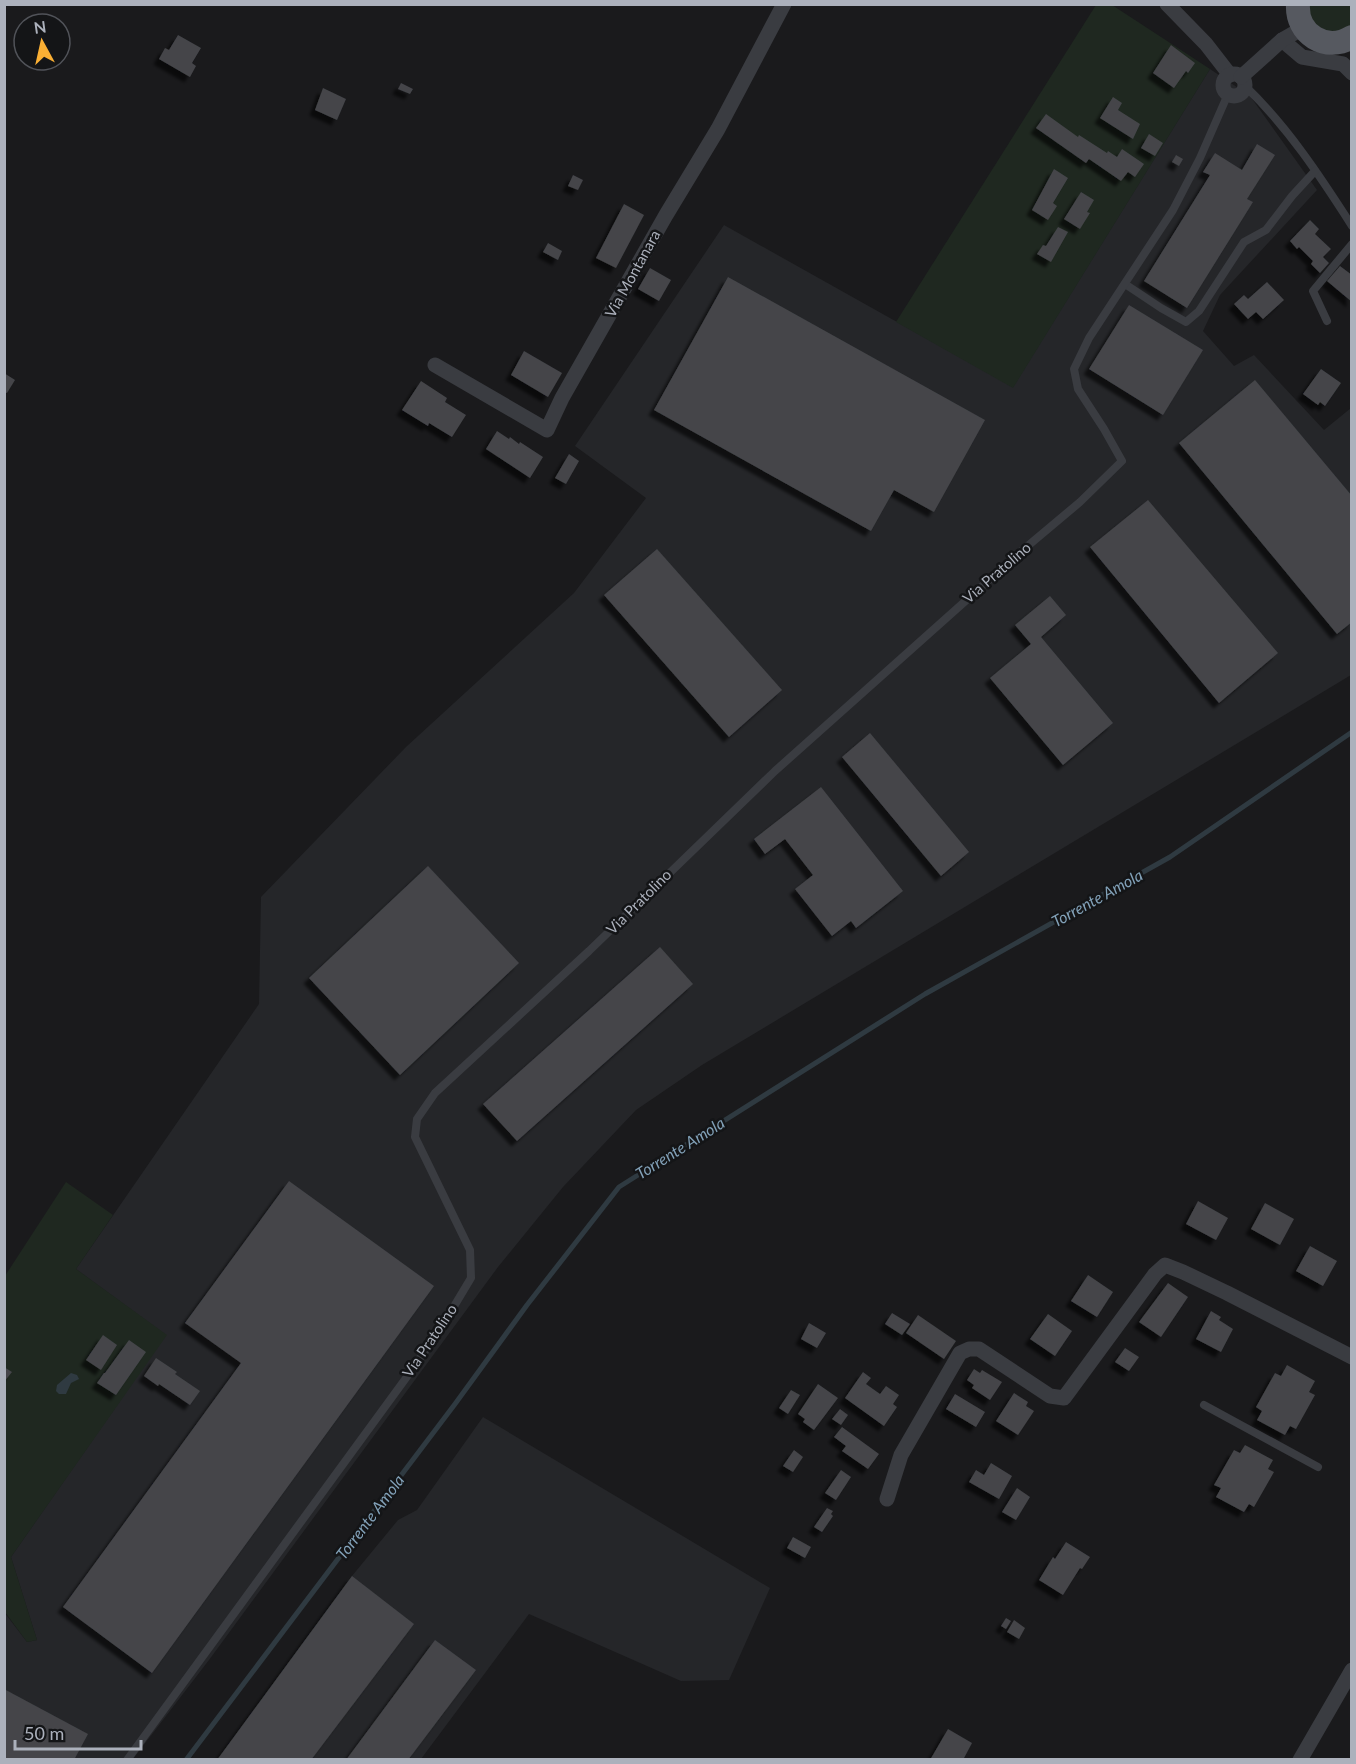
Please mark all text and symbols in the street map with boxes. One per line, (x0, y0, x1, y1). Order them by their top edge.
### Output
north arrow (12, 12, 72, 72)
text: N (32, 16, 47, 37)
street label: Via Montanara (601, 227, 664, 320)
street label: Via Pratolino (959, 538, 1034, 607)
street label: Via Pratolino (602, 865, 675, 938)
water label: Torrente Amola (1048, 865, 1146, 930)
water label: Torrente Amola (632, 1113, 728, 1182)
street label: Via Pratolino (398, 1300, 460, 1380)
water label: Torrente Amola (332, 1471, 408, 1563)
scale bar (15, 1713, 141, 1751)
text: 50 m (24, 1722, 64, 1744)

